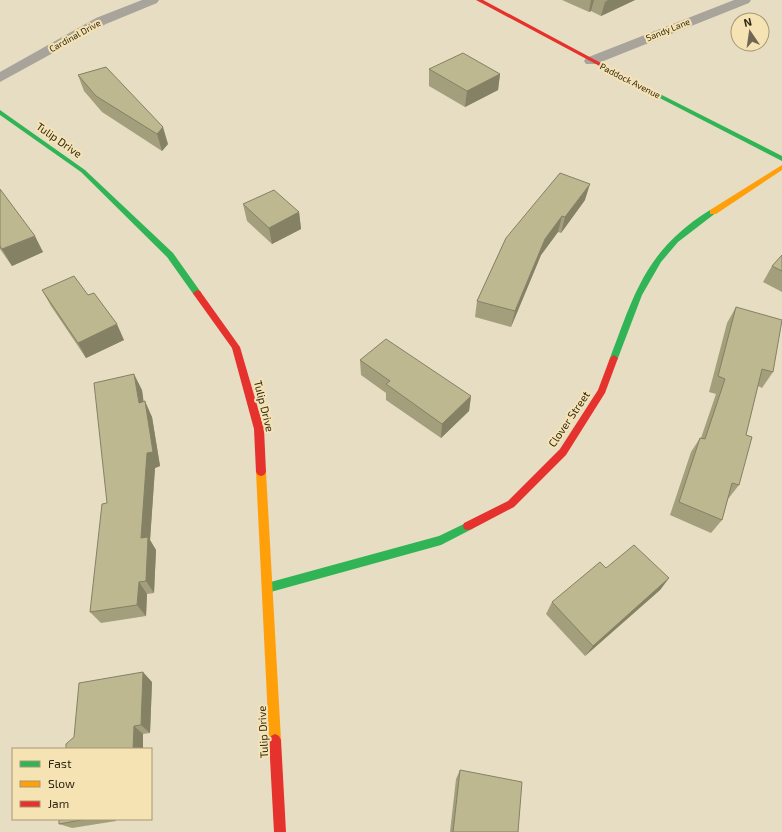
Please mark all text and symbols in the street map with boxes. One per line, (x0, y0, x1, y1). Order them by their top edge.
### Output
north arrow (730, 12, 770, 52)
text: N (742, 15, 753, 29)
street label: Sandy Lane (644, 16, 692, 43)
street label: Cardinal Drive (47, 17, 102, 54)
street label: Paddock Avenue (598, 61, 662, 101)
street label: Tulip Drive (34, 119, 85, 160)
street label: Tulip Drive (252, 379, 277, 433)
street label: Clover Street (545, 388, 592, 449)
street label: Tulip Drive (255, 705, 270, 759)
legend (12, 748, 152, 820)
text: Fast (48, 756, 72, 770)
text: Slow (48, 776, 75, 790)
text: Jam (48, 796, 69, 810)

